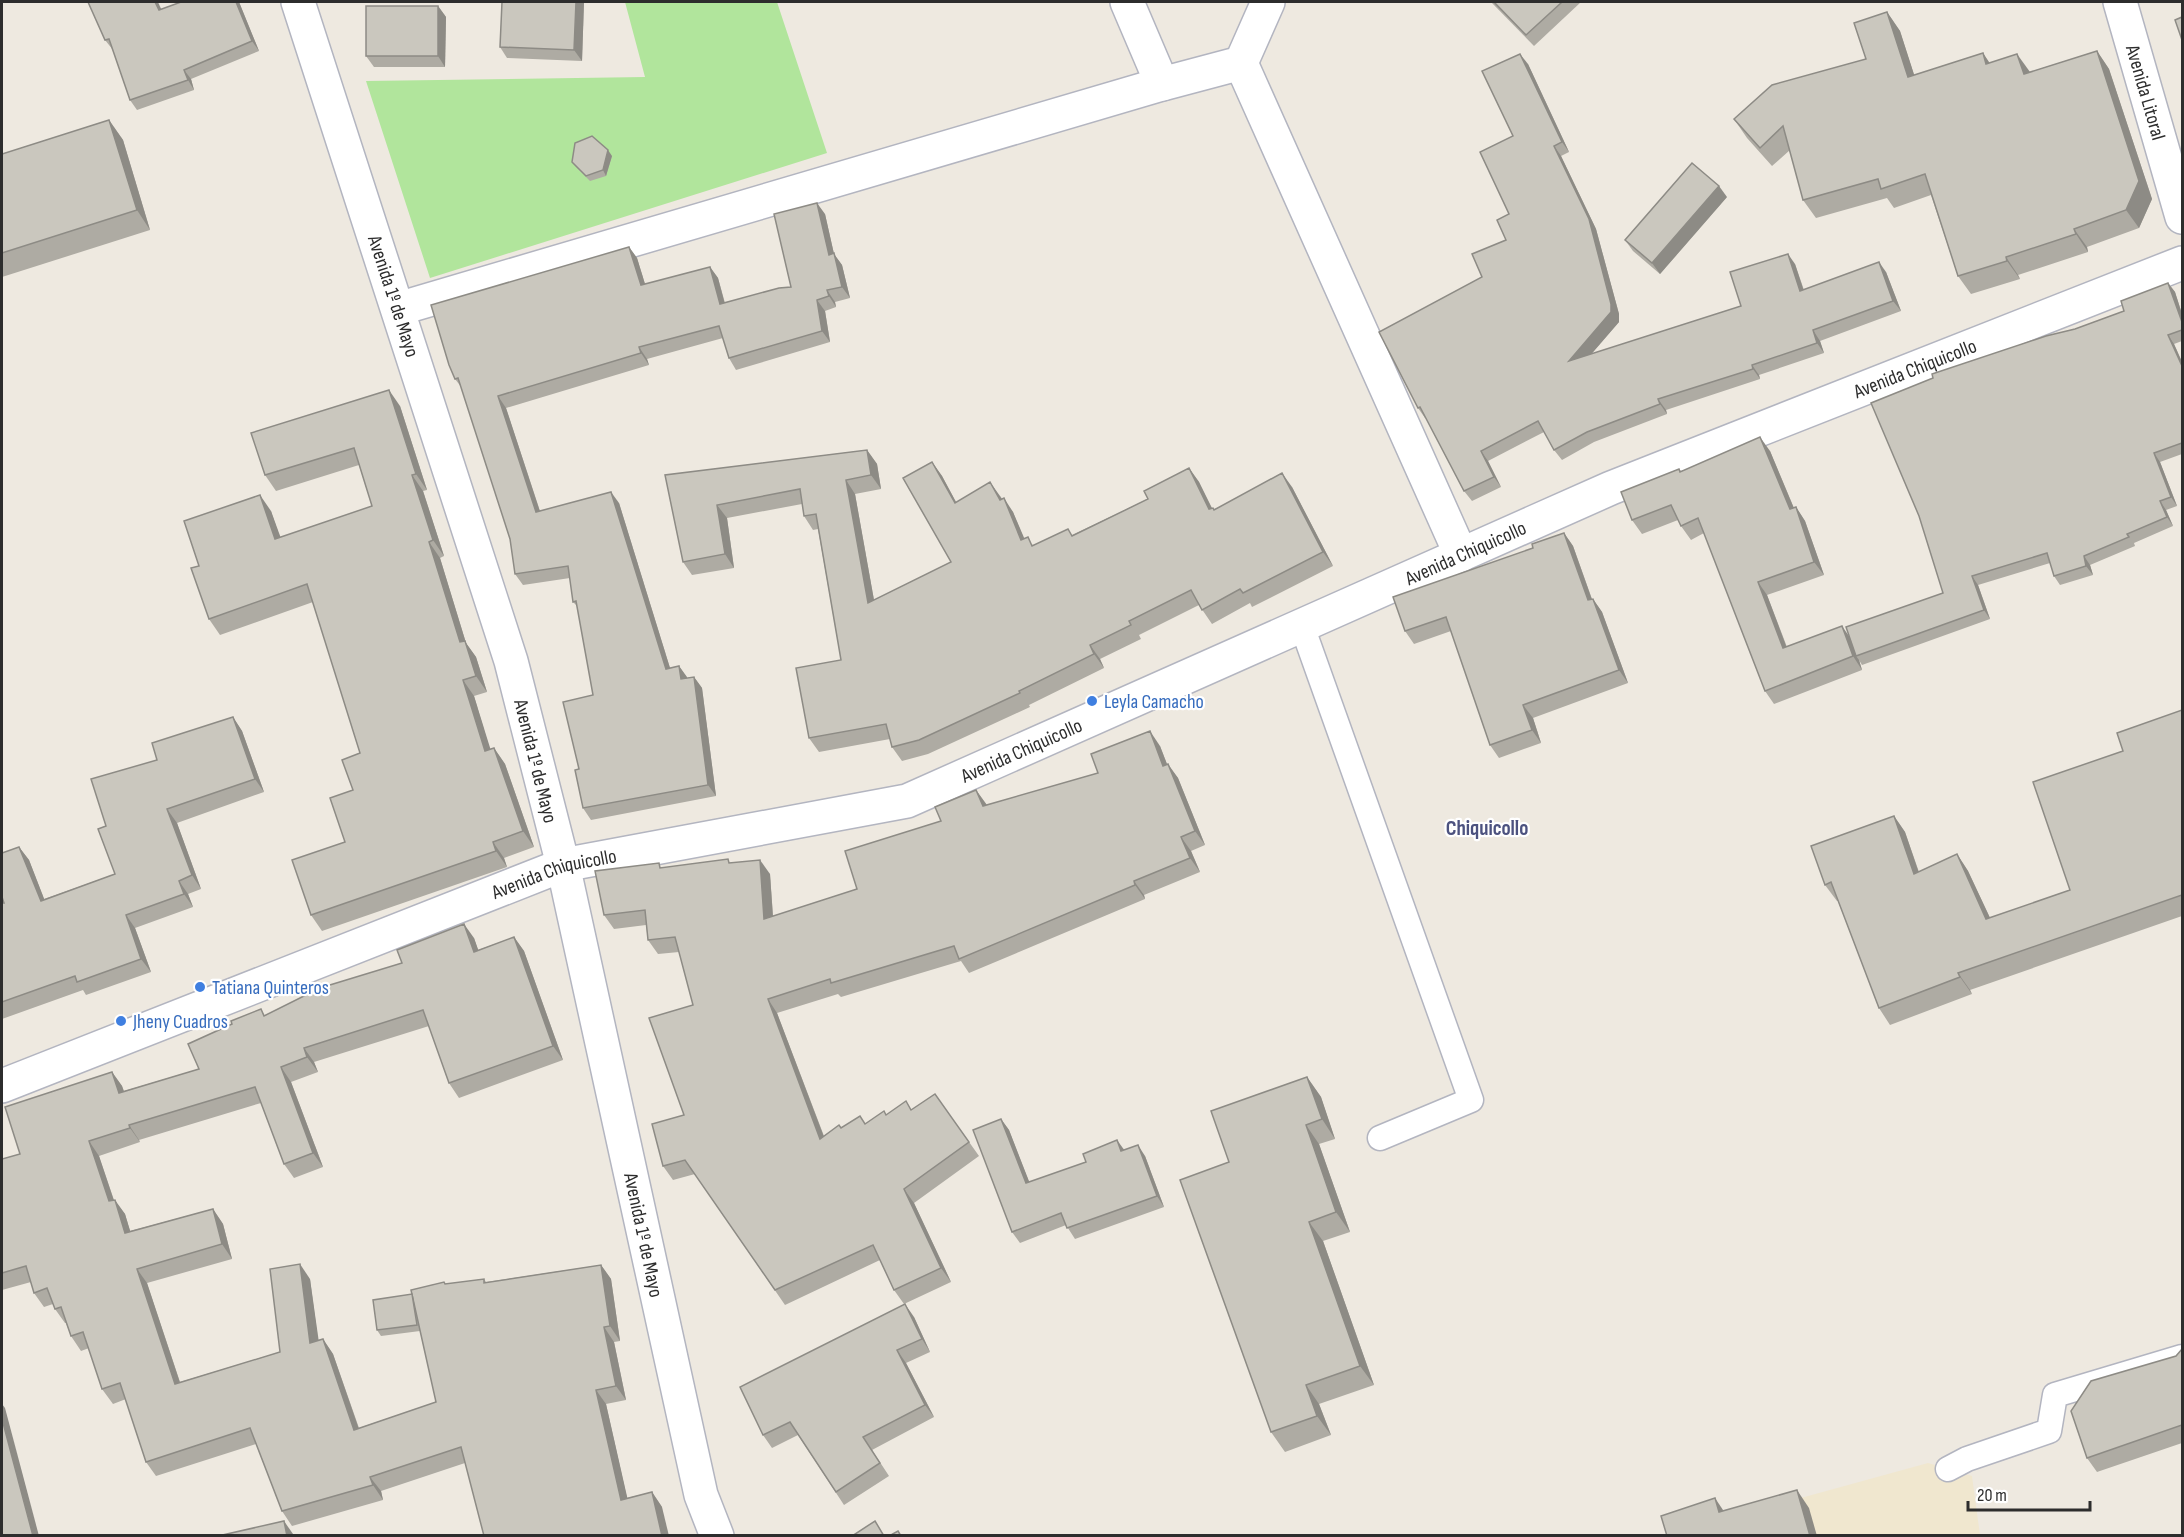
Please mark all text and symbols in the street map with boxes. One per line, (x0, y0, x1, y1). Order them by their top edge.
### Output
street label: Avenida Litoral (2120, 41, 2170, 143)
street label: Avenida 1º de Mayo (362, 231, 424, 360)
street label: Avenida Chiquicollo (1850, 334, 1980, 405)
street label: Avenida Chiquicollo (1401, 516, 1530, 591)
place label: Leyla Camacho (1104, 690, 1204, 714)
marker: Leyla Camacho (1085, 694, 1099, 708)
street label: Avenida 1º de Mayo (508, 696, 562, 826)
street label: Avenida Chiquicollo (957, 714, 1086, 789)
district label: Chiquicollo (1446, 816, 1528, 841)
street label: Avenida Chiquicollo (487, 844, 618, 905)
place label: Tatiana Quinteros (212, 976, 329, 1000)
marker: Tatiana Quinteros (193, 980, 207, 994)
place label: Jheny Cuadros (132, 1010, 228, 1034)
marker: Jheny Cuadros (114, 1014, 128, 1028)
street label: Avenida 1º de Mayo (618, 1170, 668, 1300)
scale bar (1968, 1474, 2090, 1512)
text: 20 m (1977, 1485, 2007, 1506)

